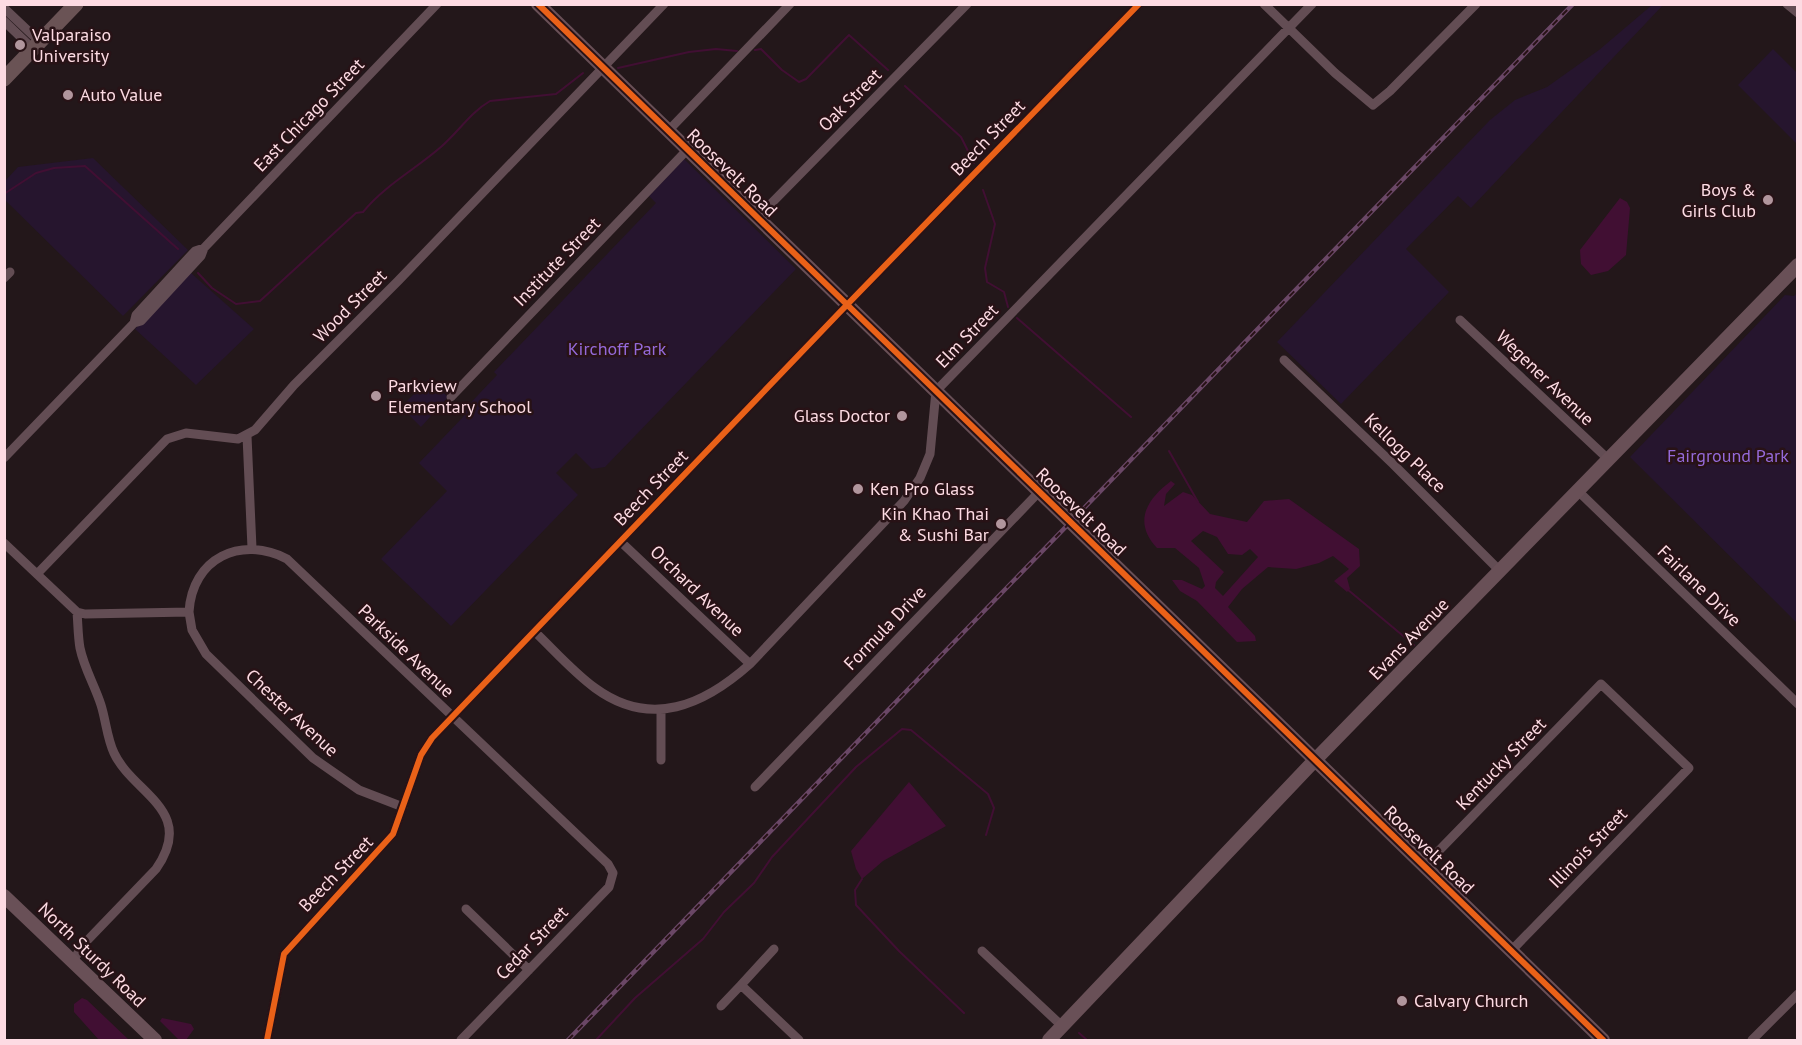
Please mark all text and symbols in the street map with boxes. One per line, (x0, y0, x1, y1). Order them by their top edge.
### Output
place label: Valparaiso University (31, 23, 111, 67)
marker: Valparaiso University (13, 38, 27, 52)
street label: East Chicago Street (249, 53, 369, 176)
street label: Oak Street (813, 63, 886, 136)
place label: Auto Value (80, 83, 162, 106)
marker: Auto Value (61, 88, 75, 102)
street label: Beech Street (946, 95, 1030, 181)
street label: Roosevelt Road (682, 124, 783, 222)
place label: Boys & Girls Club (1681, 178, 1756, 222)
marker: Boys & Girls Club (1761, 193, 1775, 207)
street label: Institute Street (508, 212, 605, 311)
street label: Wood Street (308, 264, 391, 347)
street label: Elm Street (930, 299, 1003, 373)
street label: Wegener Avenue (1492, 325, 1599, 430)
park label: Kirchoff Park (568, 337, 667, 360)
place label: Parkview Elementary School (388, 374, 532, 418)
marker: Parkview Elementary School (369, 389, 383, 403)
place label: Glass Doctor (794, 404, 890, 427)
street label: Kellogg Place (1360, 408, 1451, 497)
marker: Glass Doctor (895, 409, 909, 423)
park label: Fairground Park (1667, 444, 1789, 467)
street label: Beech Street (609, 445, 693, 531)
street label: Roosevelt Road (1031, 463, 1132, 561)
place label: Ken Pro Glass (870, 477, 974, 500)
marker: Ken Pro Glass (851, 482, 865, 496)
place label: Kin Khao Thai & Sushi Bar (881, 502, 989, 546)
marker: Kin Khao Thai & Sushi Bar (994, 517, 1008, 531)
street label: Orchard Avenue (646, 540, 749, 641)
street label: Fairlane Drive (1653, 540, 1746, 631)
street label: Formula Drive (839, 581, 931, 675)
street label: Evans Avenue (1364, 593, 1453, 684)
street label: Parkside Avenue (353, 599, 459, 702)
street label: Chester Avenue (241, 664, 344, 761)
street label: Kentucky Street (1451, 712, 1551, 815)
street label: Roosevelt Road (1379, 801, 1480, 899)
street label: Illinois Street (1544, 803, 1632, 893)
street label: Beech Street (294, 831, 378, 917)
street label: North Sturdy Road (34, 897, 151, 1012)
street label: Cedar Street (491, 901, 573, 985)
place label: Calvary Church (1414, 989, 1528, 1012)
marker: Calvary Church (1395, 994, 1409, 1008)

